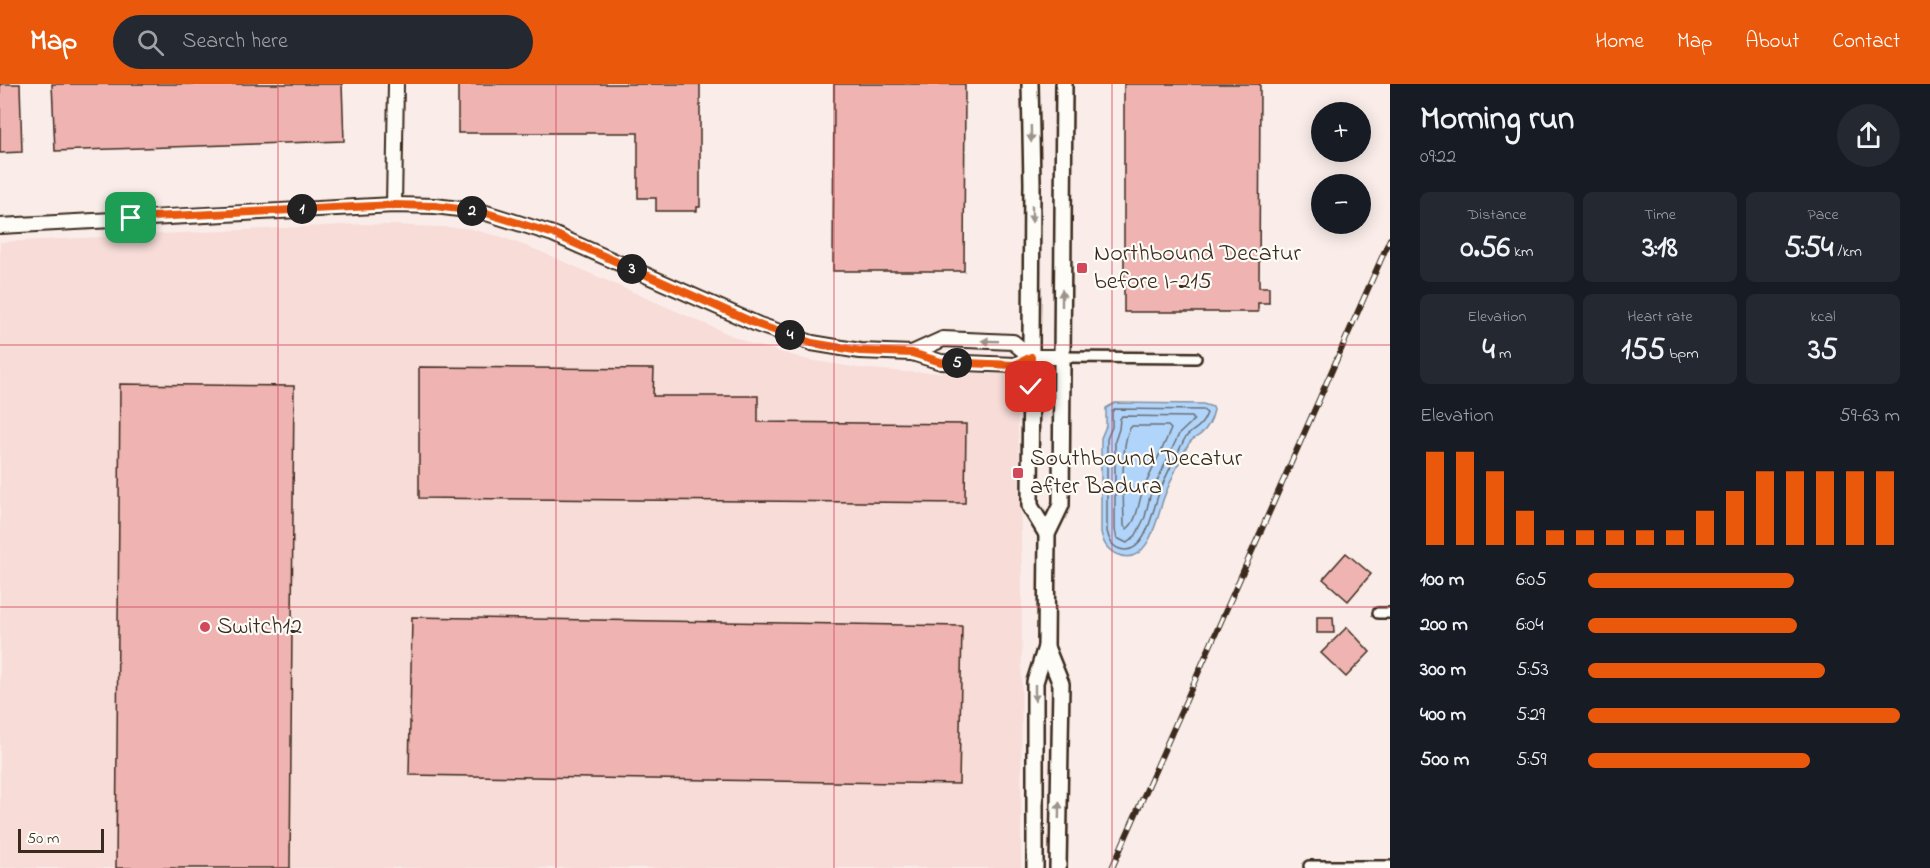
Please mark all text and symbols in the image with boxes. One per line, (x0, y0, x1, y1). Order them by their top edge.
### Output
search box (113, 15, 533, 69)
text: Map (30, 22, 77, 63)
icon: search (134, 26, 167, 59)
text: Search here (182, 26, 288, 58)
text: Home (1595, 27, 1644, 57)
text: Map (1677, 27, 1712, 57)
text: About (1745, 27, 1799, 57)
text: Contact (1832, 27, 1900, 57)
text: Morning run (1420, 96, 1574, 144)
map controls (1311, 102, 1371, 234)
button: + (1311, 102, 1371, 162)
button: share (1837, 104, 1900, 167)
one-way arrow (1026, 124, 1036, 143)
text: 09:22 (1420, 143, 1456, 172)
button: − (1311, 174, 1371, 234)
pin (105, 192, 156, 243)
pin: 1 (287, 194, 317, 224)
pin: 2 (457, 196, 487, 226)
text: 1 (299, 197, 305, 221)
text: 2 (468, 199, 476, 223)
icon: arrive (114, 201, 147, 234)
text: Distance (1468, 203, 1526, 227)
text: Time (1644, 203, 1676, 227)
text: Pace (1807, 203, 1839, 227)
one-way arrow (1027, 205, 1037, 224)
text: 0.56 (1461, 227, 1510, 271)
text: 3:18 (1642, 227, 1678, 271)
text: 5:54 (1784, 227, 1833, 271)
place label: Northbound Decatur before I-215 (1094, 237, 1301, 300)
text: km (1510, 240, 1533, 264)
text: /km (1833, 240, 1862, 264)
pin: 3 (617, 254, 647, 284)
text: 3 (629, 257, 635, 281)
marker: Northbound Decatur before I-215 (1075, 261, 1089, 275)
one-way arrow (1057, 289, 1067, 308)
text: Elevation (1468, 305, 1526, 329)
text: Heart rate (1627, 305, 1693, 329)
text: kcal (1810, 305, 1836, 329)
pin: 4 (775, 320, 805, 350)
text: 4 (787, 323, 793, 347)
text: 4 (1483, 329, 1495, 373)
text: 155 (1621, 329, 1665, 373)
text: 35 (1808, 329, 1838, 373)
one-way arrow (980, 336, 999, 346)
text: m (1495, 342, 1511, 366)
text: bpm (1665, 342, 1699, 366)
pin: 5 (942, 348, 972, 378)
text: 5 (952, 351, 962, 375)
pin (1005, 361, 1056, 412)
icon: check (1014, 370, 1047, 403)
text: Elevation (1420, 402, 1494, 431)
text: 59–63 m (1839, 402, 1900, 431)
place label: Southbound Decatur after Badura (1030, 442, 1243, 505)
marker: Southbound Decatur after Badura (1011, 466, 1025, 480)
text: 100 m (1420, 566, 1464, 595)
text: 6:05 (1516, 566, 1547, 595)
place label: Switch12 (217, 610, 302, 645)
text: 200 m (1420, 611, 1468, 640)
text: 6:04 (1516, 611, 1543, 640)
marker: Switch12 (198, 620, 212, 634)
text: 300 m (1420, 656, 1466, 685)
text: 5:53 (1516, 656, 1549, 685)
one-way arrow (1030, 684, 1040, 703)
text: 400 m (1420, 701, 1466, 730)
text: 5:29 (1516, 701, 1545, 730)
text: 500 m (1420, 746, 1469, 775)
text: 5:59 (1516, 746, 1547, 775)
one-way arrow (1054, 800, 1064, 819)
scale bar (18, 826, 104, 854)
text: 50 m (27, 827, 59, 851)

